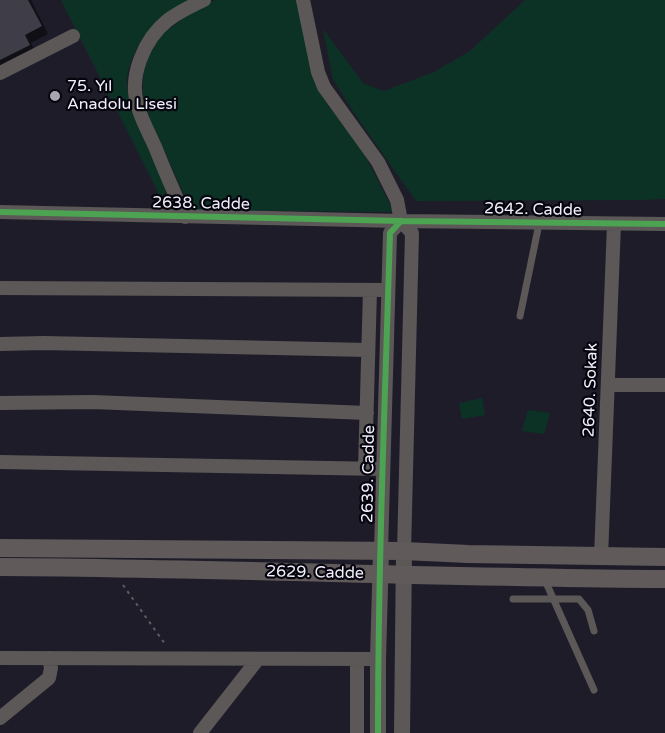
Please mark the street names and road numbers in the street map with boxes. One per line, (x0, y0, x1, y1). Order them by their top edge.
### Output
street label: 2638. Cadde (152, 194, 250, 214)
street label: 2642. Cadde (484, 200, 582, 220)
street label: 2640. Sokak (580, 343, 602, 437)
street label: 2639. Cadde (359, 425, 379, 523)
street label: 2629. Cadde (266, 563, 364, 583)

